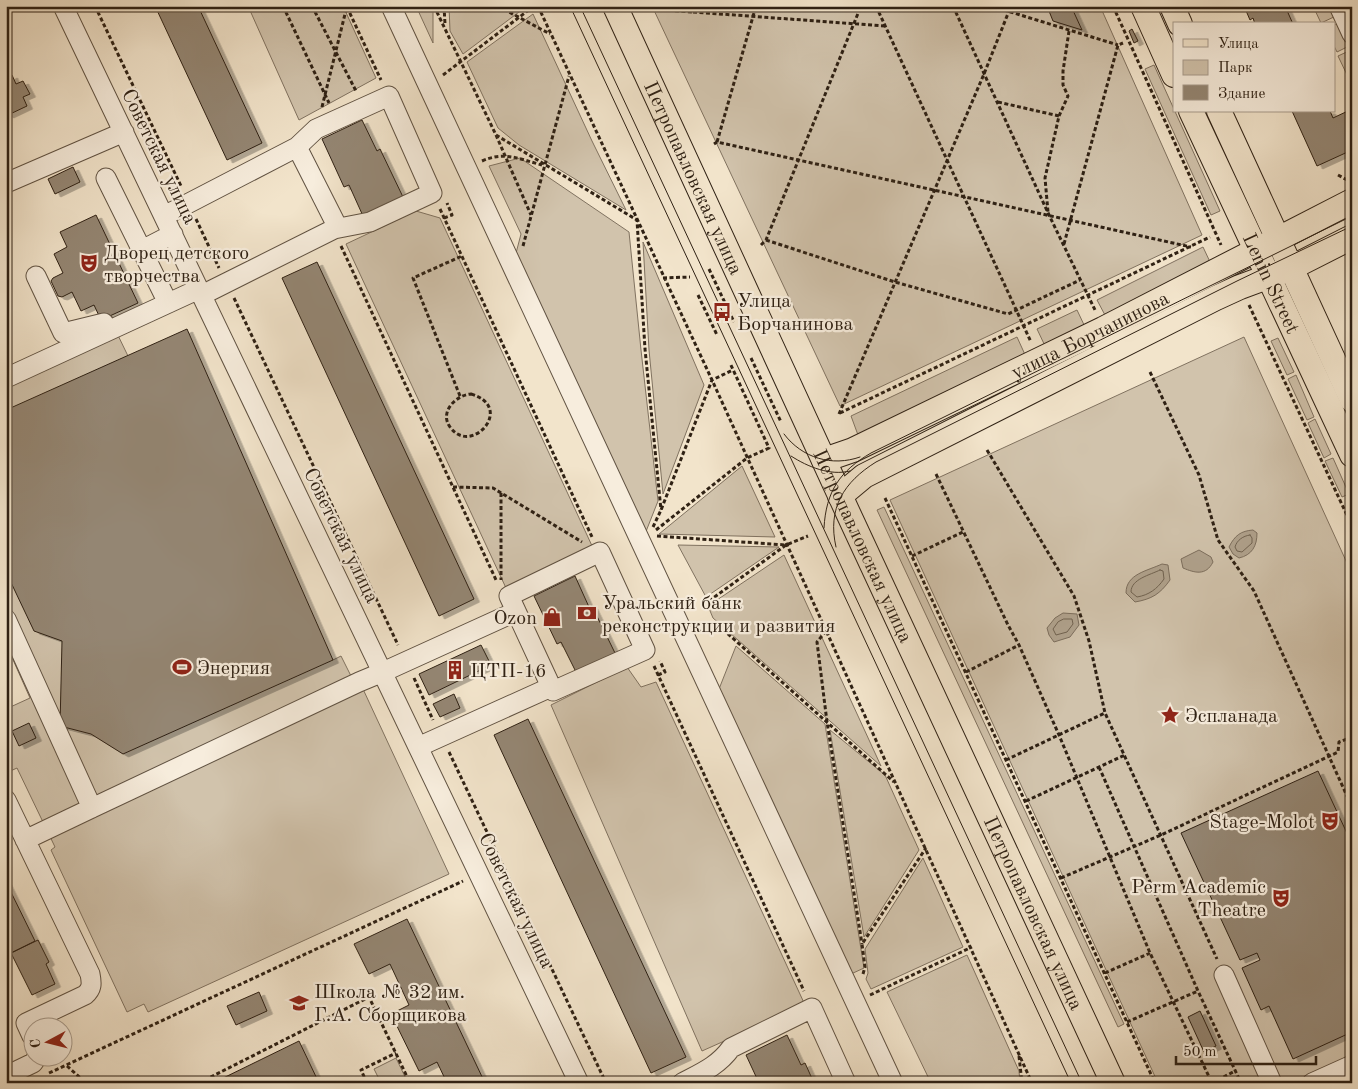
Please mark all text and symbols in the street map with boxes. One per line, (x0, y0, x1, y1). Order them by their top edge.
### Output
legend (1173, 22, 1336, 112)
text: Улица (1218, 37, 1259, 52)
text: Парк (1218, 61, 1253, 76)
street label: Петропавловская улица (639, 79, 745, 279)
street label: Советская улица (117, 86, 200, 228)
text: Здание (1218, 87, 1265, 102)
street label: Lenin Street (1238, 231, 1302, 337)
place label: Дворец детского творчества (104, 244, 249, 287)
theatre icon: Дворец детского творчества (78, 252, 100, 274)
street label: улица Борчанинова (1009, 289, 1173, 384)
place label: Улица Борчанинова (737, 292, 854, 335)
bus stop icon: Улица Борчанинова (711, 301, 733, 323)
street label: Петропавловская улица (808, 447, 915, 646)
street label: Советская улица (299, 465, 382, 607)
place label: Уральский банк реконструкции и развития (602, 594, 835, 637)
bank icon: Уральский банк реконструкции и развития (576, 602, 598, 624)
shop icon: Ozon (541, 606, 563, 628)
place label: Ozon (493, 609, 537, 629)
sports icon: Энергия (171, 656, 193, 678)
place label: Энергия (197, 659, 270, 679)
building icon: ЦТП-16 (444, 659, 466, 681)
place label: ЦТП-16 (470, 662, 547, 682)
place icon: Эспланада (1159, 704, 1181, 726)
place label: Эспланада (1185, 707, 1278, 727)
theatre icon: Stage-Molot (1319, 810, 1341, 832)
place label: Stage-Molot (1209, 813, 1315, 833)
street label: Петропавловская улица (979, 814, 1086, 1014)
street label: Советская улица (474, 830, 557, 972)
place label: Perm Academic Theatre (1131, 878, 1266, 921)
theatre icon: Perm Academic Theatre (1270, 887, 1292, 909)
place label: Школа № 32 им. Г.А. Сборщикова (314, 983, 467, 1026)
school or university icon: Школа № 32 им. Г.А. Сборщикова (288, 992, 310, 1014)
north arrow (22, 1016, 72, 1066)
scale bar (1176, 1034, 1316, 1066)
text: С (29, 1038, 44, 1049)
text: 50 m (1183, 1045, 1217, 1060)

